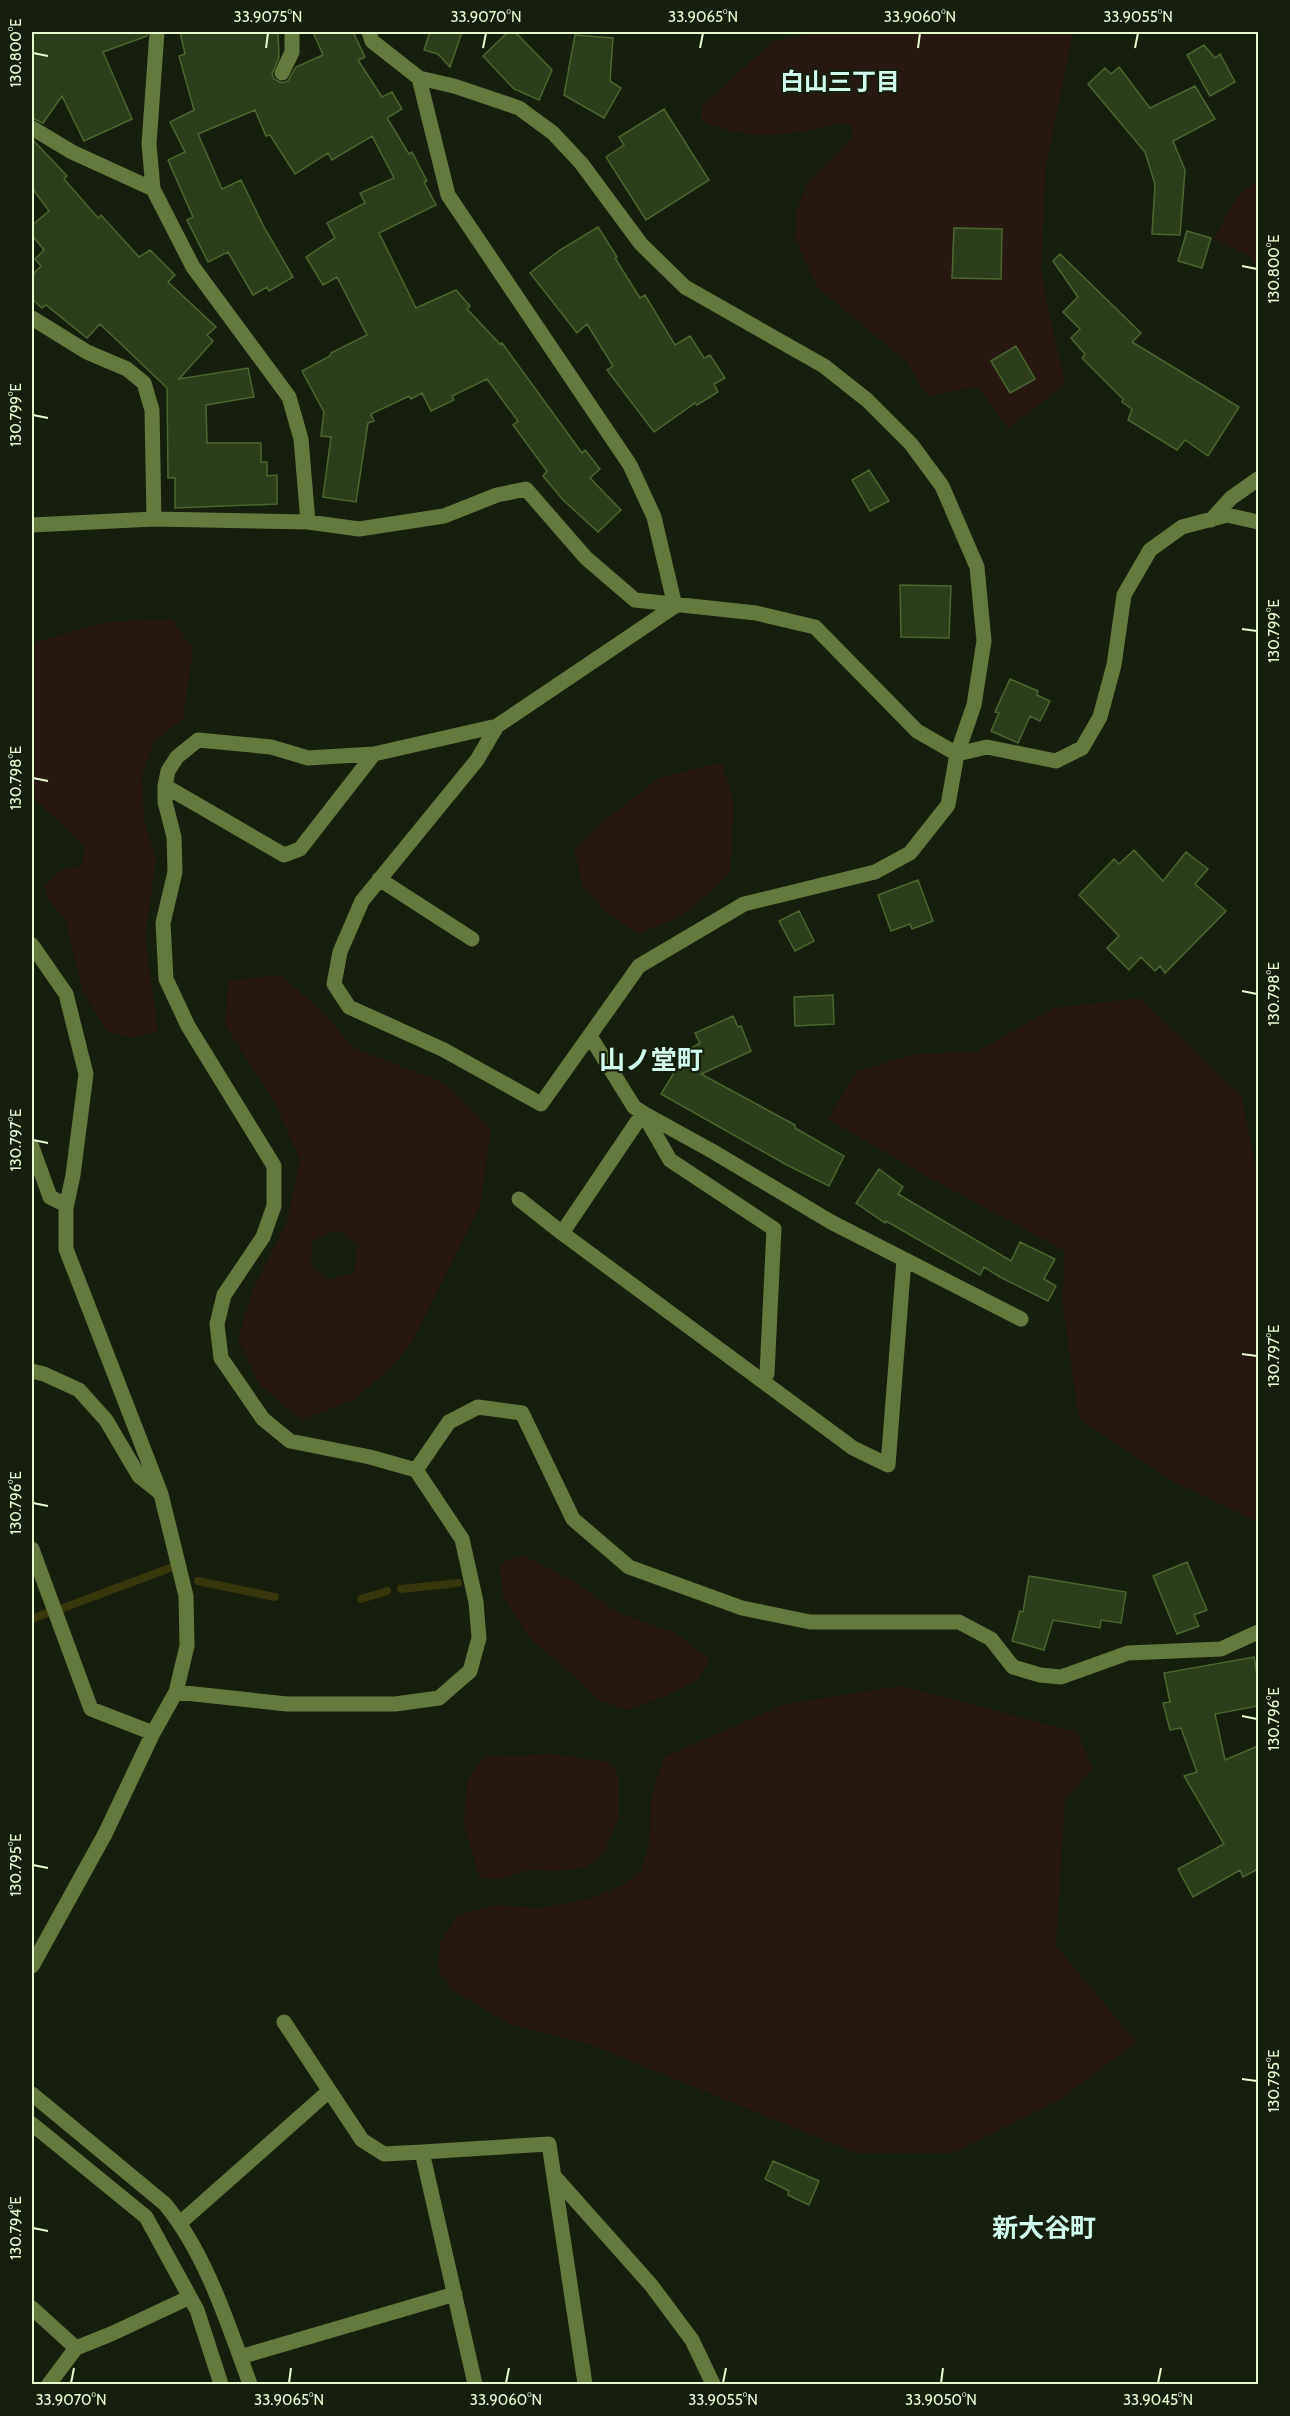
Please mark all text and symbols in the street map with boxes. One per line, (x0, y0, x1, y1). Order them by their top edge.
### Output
text: 33.9075°N (234, 8, 302, 26)
text: 33.9070°N (451, 8, 521, 26)
text: 33.9065°N (668, 8, 738, 26)
text: 33.9060°N (884, 8, 956, 26)
text: 33.9055°N (1103, 8, 1173, 26)
text: 130.800°E (7, 18, 25, 88)
district label: 白山三丁目 (780, 67, 900, 96)
text: 130.800°E (1265, 234, 1283, 304)
text: 130.799°E (7, 383, 25, 447)
text: 130.799°E (1265, 599, 1283, 663)
text: 130.798°E (7, 746, 25, 810)
text: 130.798°E (1265, 962, 1283, 1026)
district label: 山ノ堂町 (599, 1044, 703, 1076)
text: 130.797°E (7, 1109, 25, 1171)
text: 130.797°E (1265, 1325, 1283, 1387)
text: 130.796°E (7, 1471, 25, 1535)
text: 130.796°E (1265, 1687, 1283, 1751)
text: 130.795°E (7, 1833, 25, 1897)
text: 130.795°E (1265, 2049, 1283, 2113)
text: 130.794°E (7, 2196, 25, 2260)
district label: 新大谷町 (992, 2212, 1096, 2244)
text: 33.9070°N (36, 2391, 106, 2409)
text: 33.9065°N (254, 2391, 324, 2409)
text: 33.9060°N (470, 2391, 542, 2409)
text: 33.9055°N (688, 2391, 758, 2409)
text: 33.9050°N (905, 2391, 977, 2409)
text: 33.9045°N (1123, 2391, 1193, 2409)

